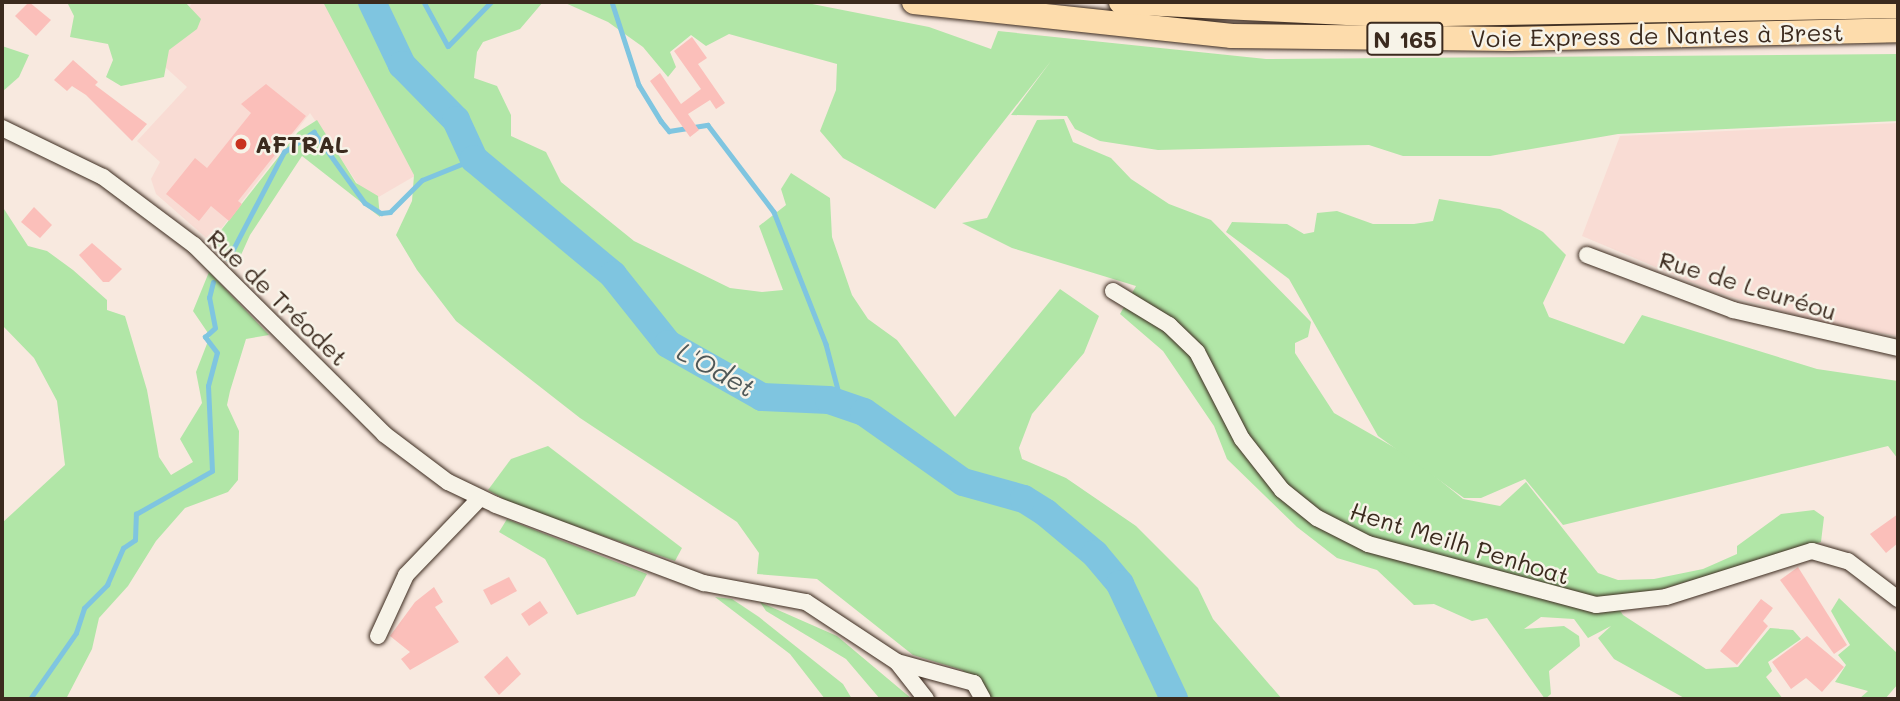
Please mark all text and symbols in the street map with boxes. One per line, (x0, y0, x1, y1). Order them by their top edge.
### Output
street label: Voie Express de Nantes à Brest (1470, 17, 1844, 53)
road number: N 165 (1365, 20, 1445, 58)
place label: AFTRAL (255, 130, 349, 158)
marker: AFTRAL (233, 136, 249, 152)
street label: Rue de Tréodet (202, 223, 354, 371)
street label: Rue de Leuréou (1656, 244, 1840, 326)
water label: L'Odet (672, 336, 760, 404)
street label: Hent Meilh Penhoat (1347, 496, 1573, 590)

